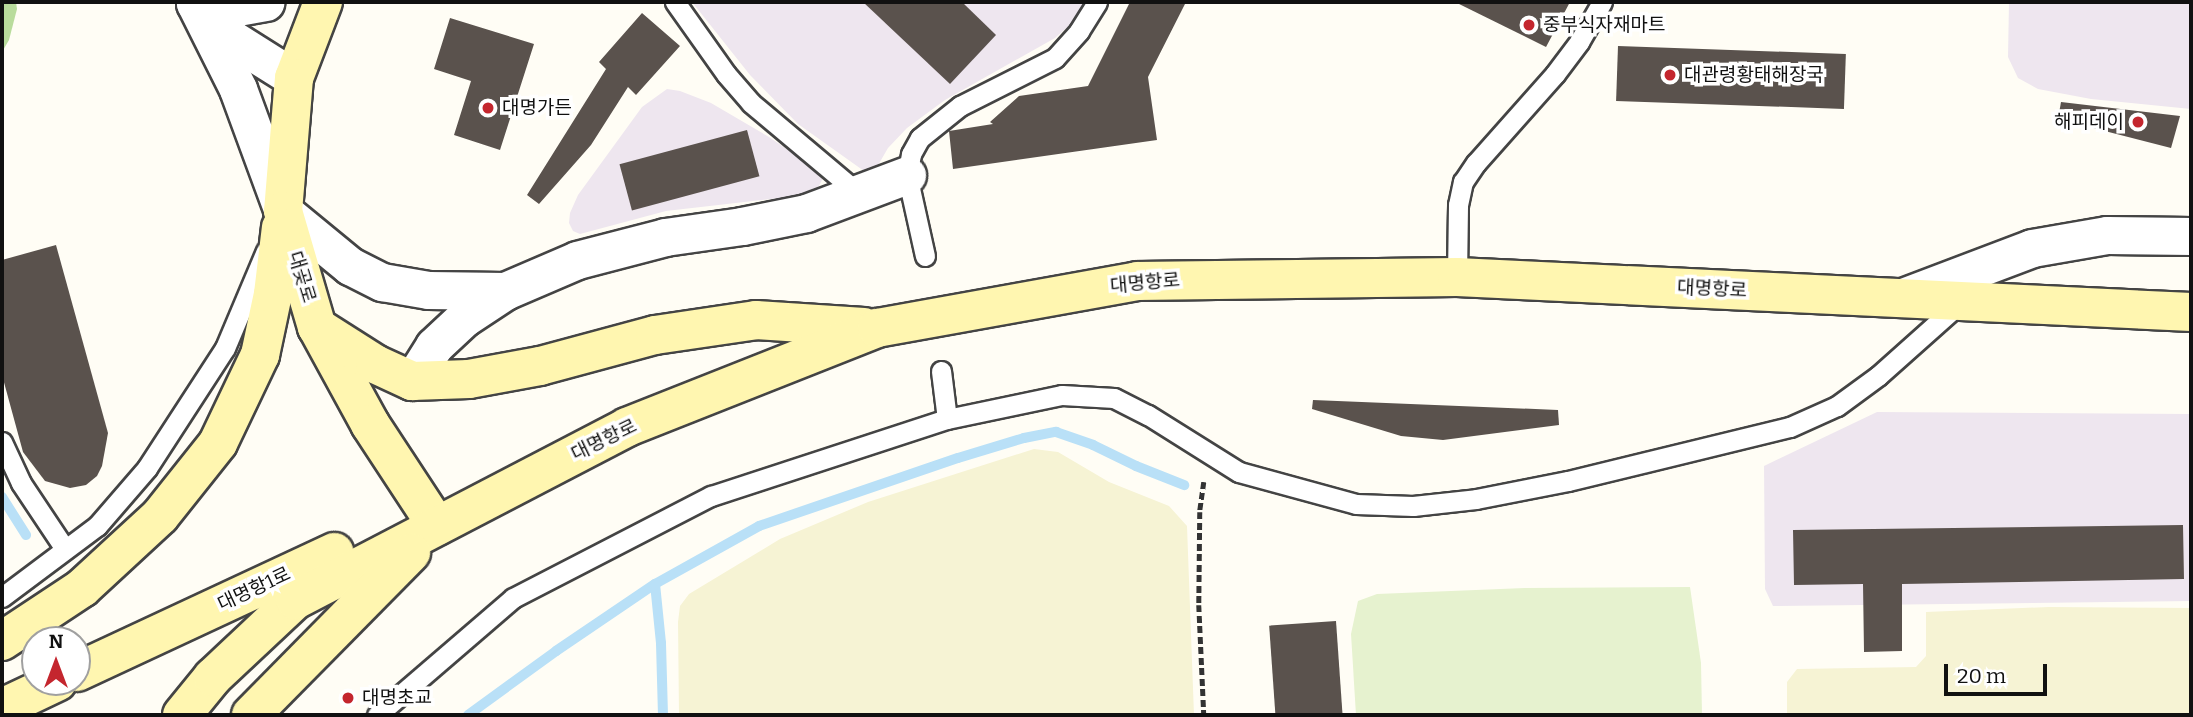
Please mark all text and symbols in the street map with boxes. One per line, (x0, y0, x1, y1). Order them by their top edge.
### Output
place label: 중부식자재마트 (1543, 14, 1665, 36)
marker: 중부식자재마트 (1521, 17, 1537, 33)
place label: 대관령황태해장국 (1684, 64, 1824, 86)
marker: 대관령황태해장국 (1662, 67, 1678, 83)
place label: 대명가든 (502, 97, 572, 119)
marker: 대명가든 (480, 100, 496, 116)
place label: 해피데이 (2054, 111, 2124, 133)
marker: 해피데이 (2130, 114, 2146, 130)
street label: 대곶로 (283, 249, 321, 305)
street label: 대명항로 (1109, 269, 1181, 297)
street label: 대명항로 (1676, 276, 1748, 302)
street label: 대명항로 (568, 414, 640, 466)
street label: 대명항1로 (214, 562, 294, 616)
north arrow (21, 626, 91, 696)
text: N (49, 630, 63, 653)
scale bar (1948, 650, 2051, 694)
text: 20 m (1957, 663, 2006, 689)
place label: 대명초교 (362, 687, 432, 709)
marker: 대명초교 (340, 690, 356, 706)

